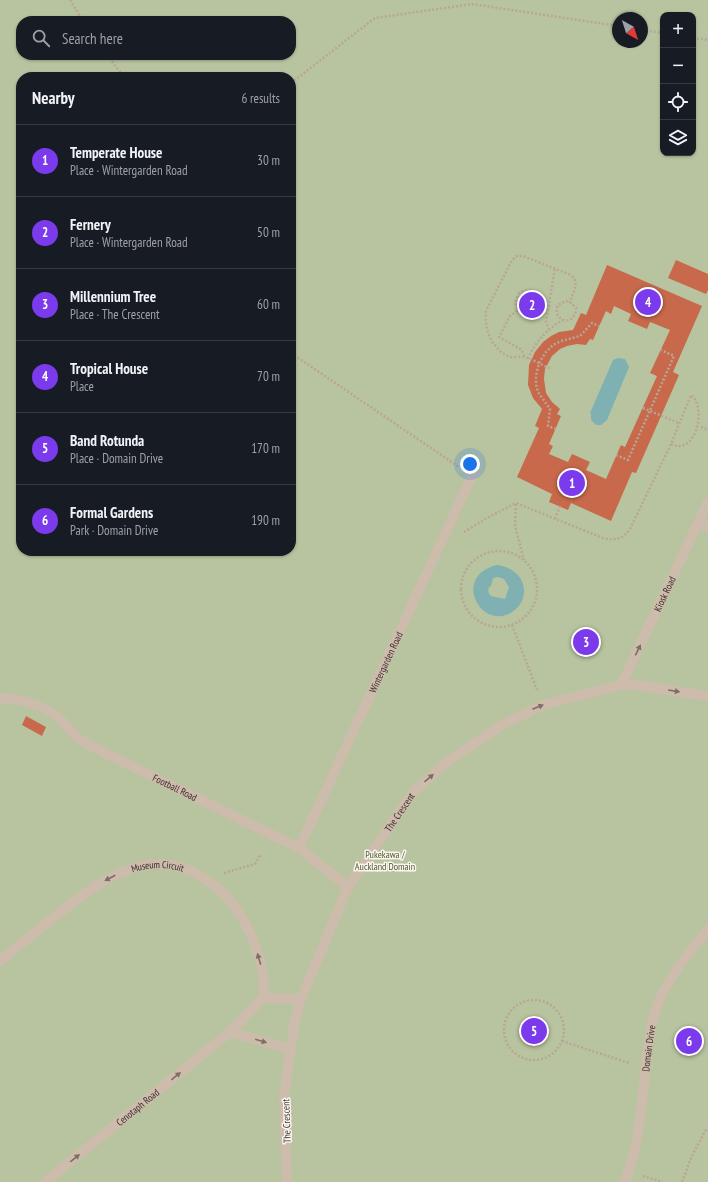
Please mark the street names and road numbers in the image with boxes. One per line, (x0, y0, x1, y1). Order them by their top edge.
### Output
street label: Kiosk Road (651, 574, 679, 614)
street label: Wintergarden Road (366, 630, 406, 695)
street label: Football Road (151, 771, 199, 804)
street label: The Crescent (382, 790, 418, 834)
street label: Museum Circuit (130, 858, 186, 875)
street label: Domain Drive (639, 1024, 659, 1072)
street label: Cenotaph Road (113, 1086, 162, 1129)
street label: The Crescent (279, 1098, 294, 1143)

